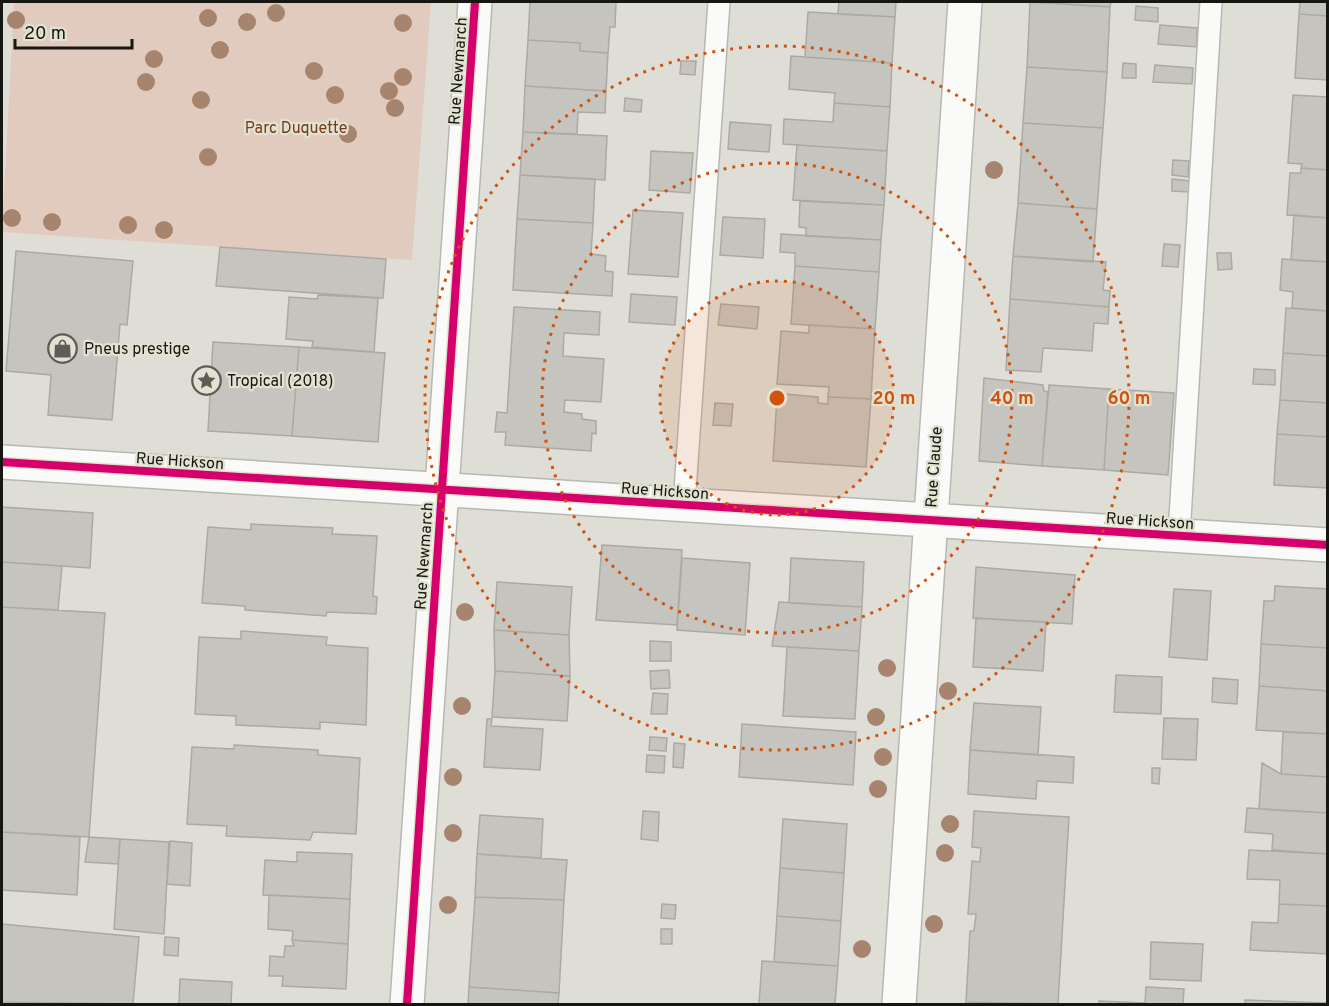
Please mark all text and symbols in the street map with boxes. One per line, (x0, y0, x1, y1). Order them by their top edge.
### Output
scale bar (15, 12, 132, 50)
street label: Rue Newmarch (445, 17, 473, 126)
text: 20 m (24, 23, 66, 46)
park label: Parc Duquette (245, 119, 347, 139)
shop icon: Pneus prestige (47, 332, 79, 364)
place label: Pneus prestige (84, 340, 190, 360)
place icon: Tropical (2018) (190, 364, 222, 396)
place label: Tropical (2018) (227, 372, 334, 392)
centre of rings (767, 388, 787, 408)
text: 20 m (872, 388, 916, 411)
text: 40 m (990, 388, 1034, 411)
text: 60 m (1107, 388, 1151, 411)
street label: Rue Claude (922, 426, 948, 508)
street label: Rue Hickson (135, 449, 225, 475)
street label: Rue Hickson (620, 479, 710, 505)
street label: Rue Newmarch (411, 502, 439, 611)
street label: Rue Hickson (1105, 509, 1195, 535)

